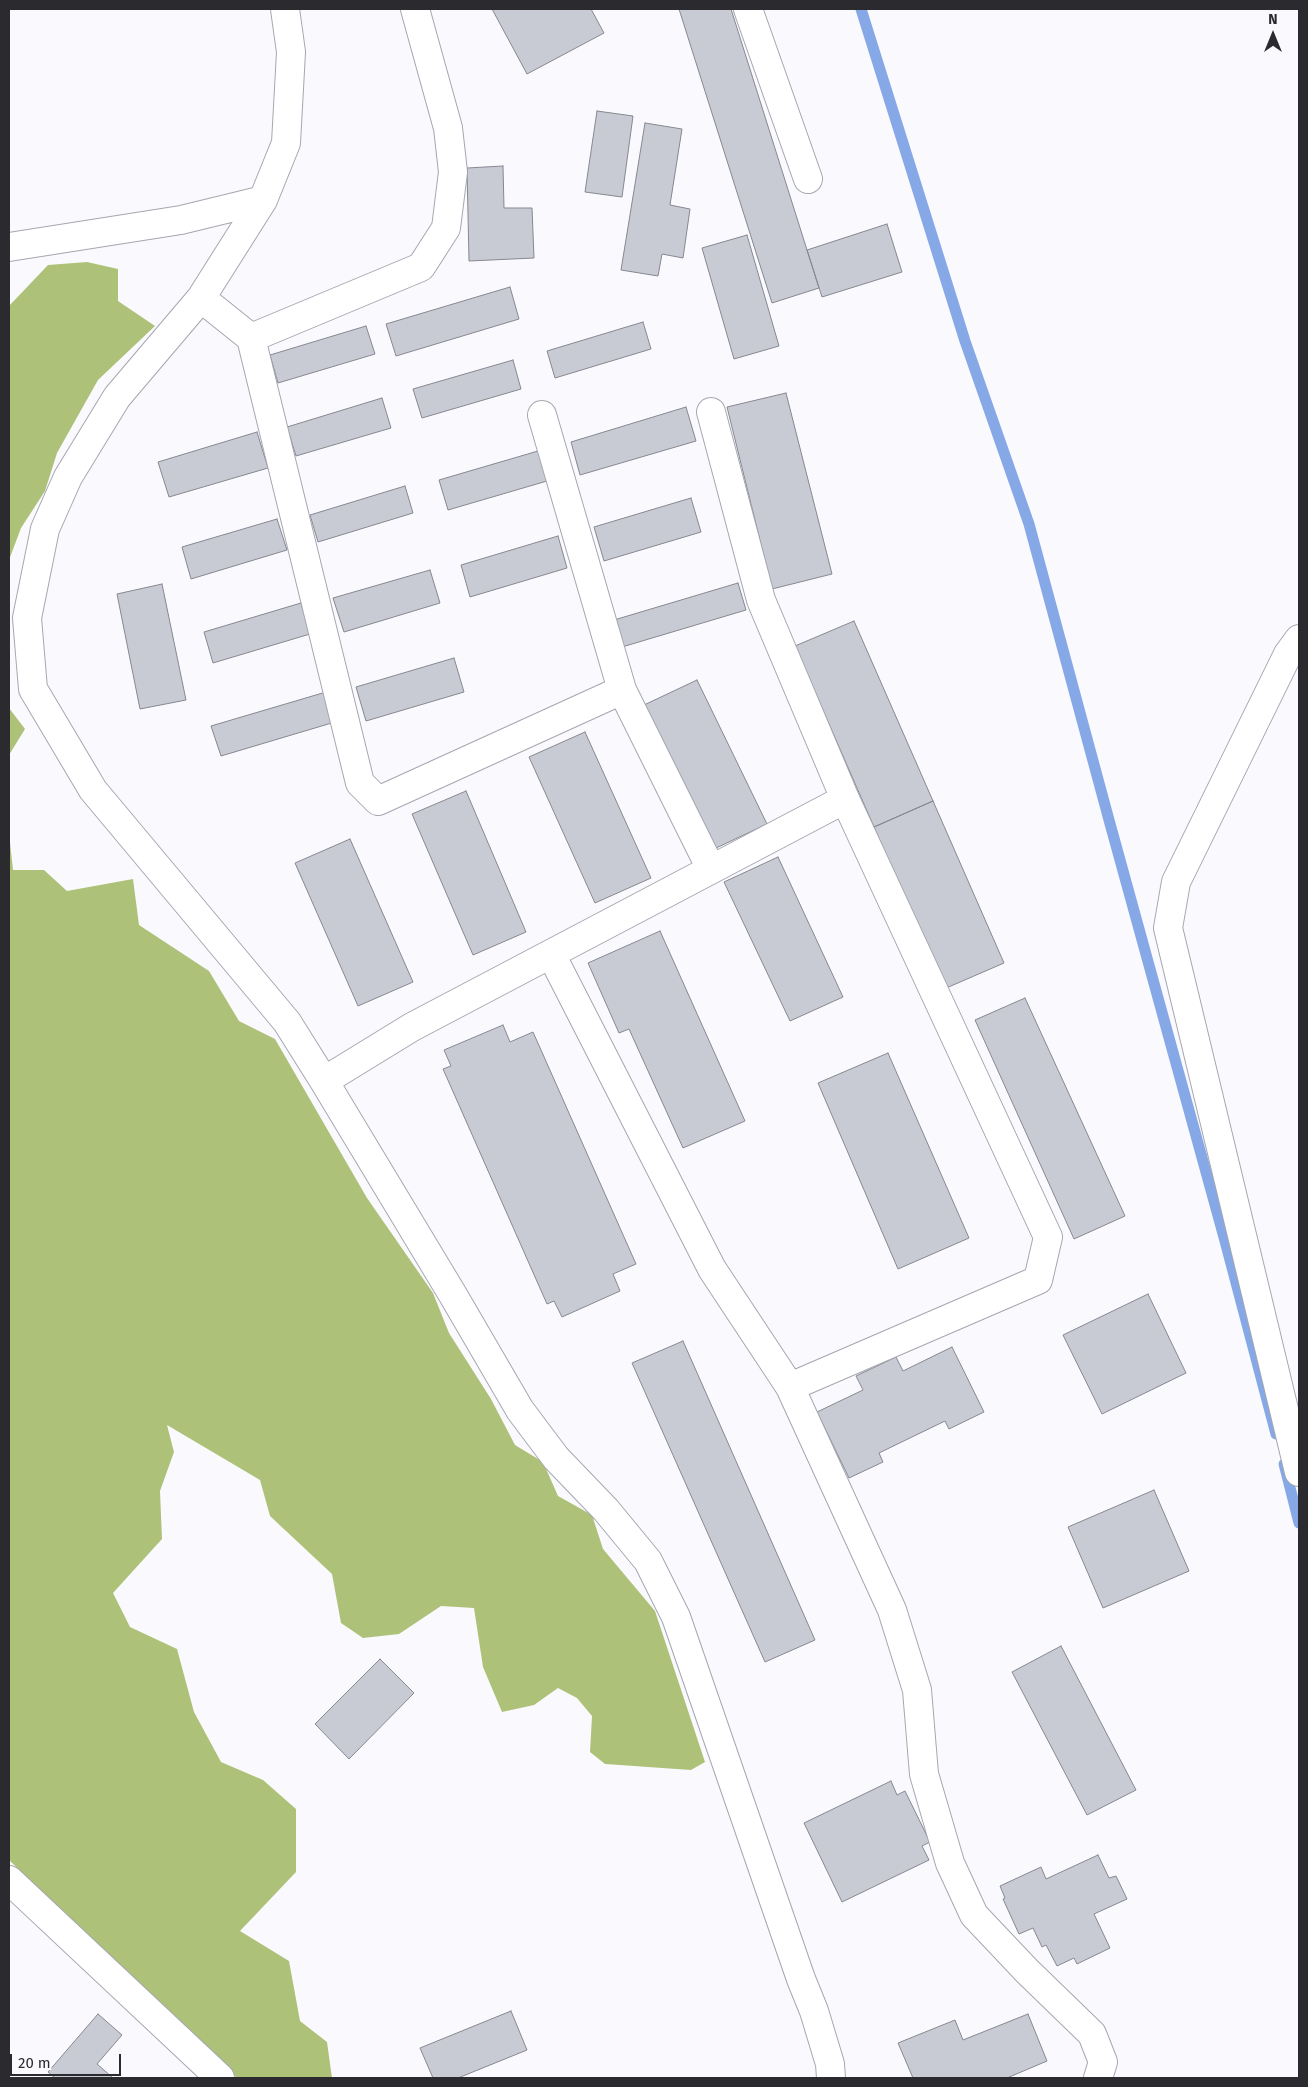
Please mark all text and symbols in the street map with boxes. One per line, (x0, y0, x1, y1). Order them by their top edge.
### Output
north arrow (1248, 10, 1298, 60)
text: N (1268, 11, 1278, 28)
scale bar (12, 2044, 124, 2076)
text: 20 m (18, 2054, 51, 2072)

